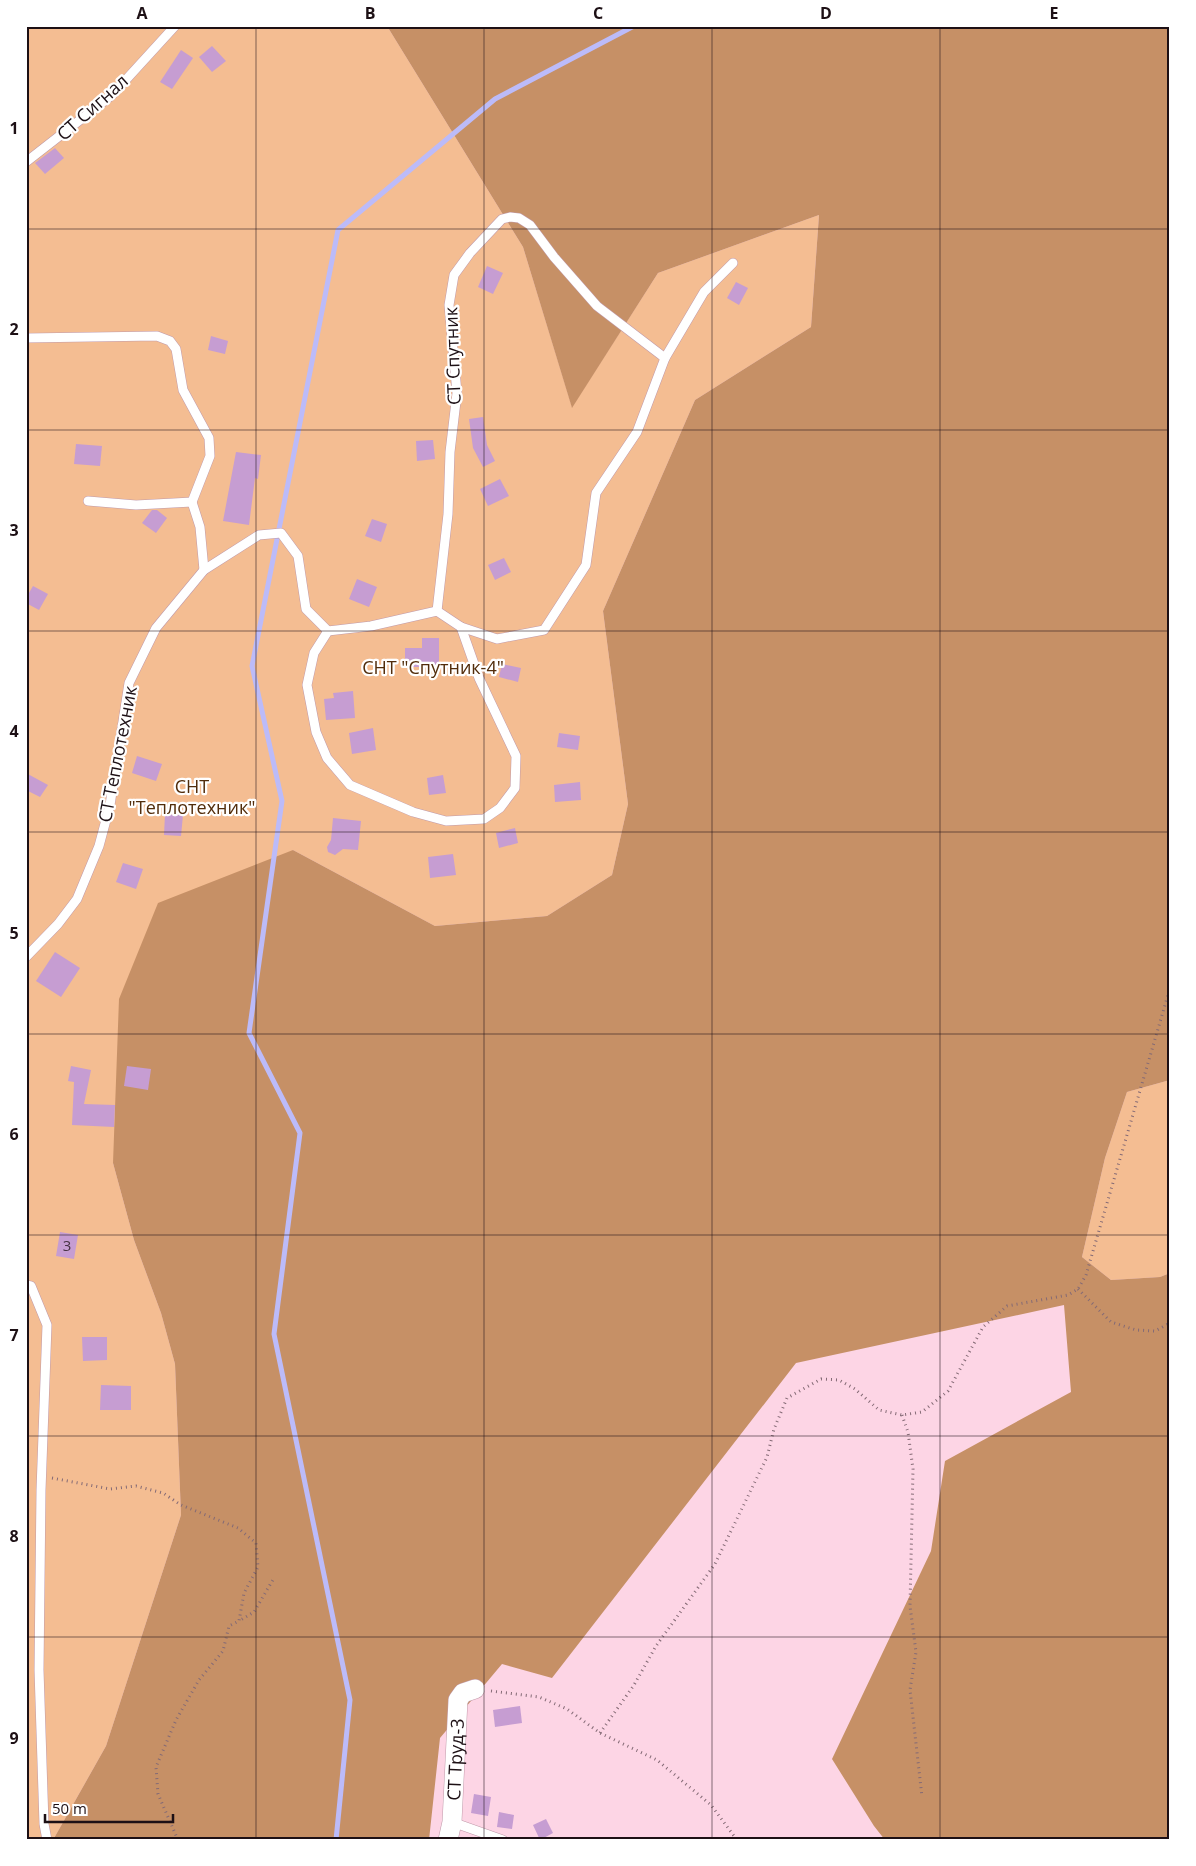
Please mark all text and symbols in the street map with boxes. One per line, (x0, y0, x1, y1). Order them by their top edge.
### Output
text: A (136, 2, 148, 24)
text: B (365, 2, 375, 24)
text: C (593, 2, 603, 24)
text: D (820, 2, 832, 24)
text: E (1050, 2, 1059, 24)
street label: СТ Сигнал (51, 69, 133, 145)
text: 1 (9, 117, 19, 139)
street label: СТ Спутник (438, 306, 466, 405)
text: 2 (9, 318, 19, 340)
text: 3 (9, 519, 19, 541)
park label: СНТ "Спутник-4" (362, 655, 504, 679)
street label: СТ Теплотехник (92, 683, 142, 824)
text: 4 (9, 720, 19, 742)
park label: СНТ "Теплотехник" (129, 774, 255, 819)
text: 5 (9, 922, 19, 944)
text: 6 (9, 1123, 19, 1145)
house number: 3 (63, 1235, 71, 1255)
text: 7 (9, 1324, 19, 1346)
text: 8 (9, 1525, 19, 1547)
street label: СТ Труд-3 (441, 1718, 469, 1801)
text: 9 (9, 1727, 19, 1749)
scale bar (45, 1791, 172, 1823)
text: 50 m (52, 1798, 87, 1818)

